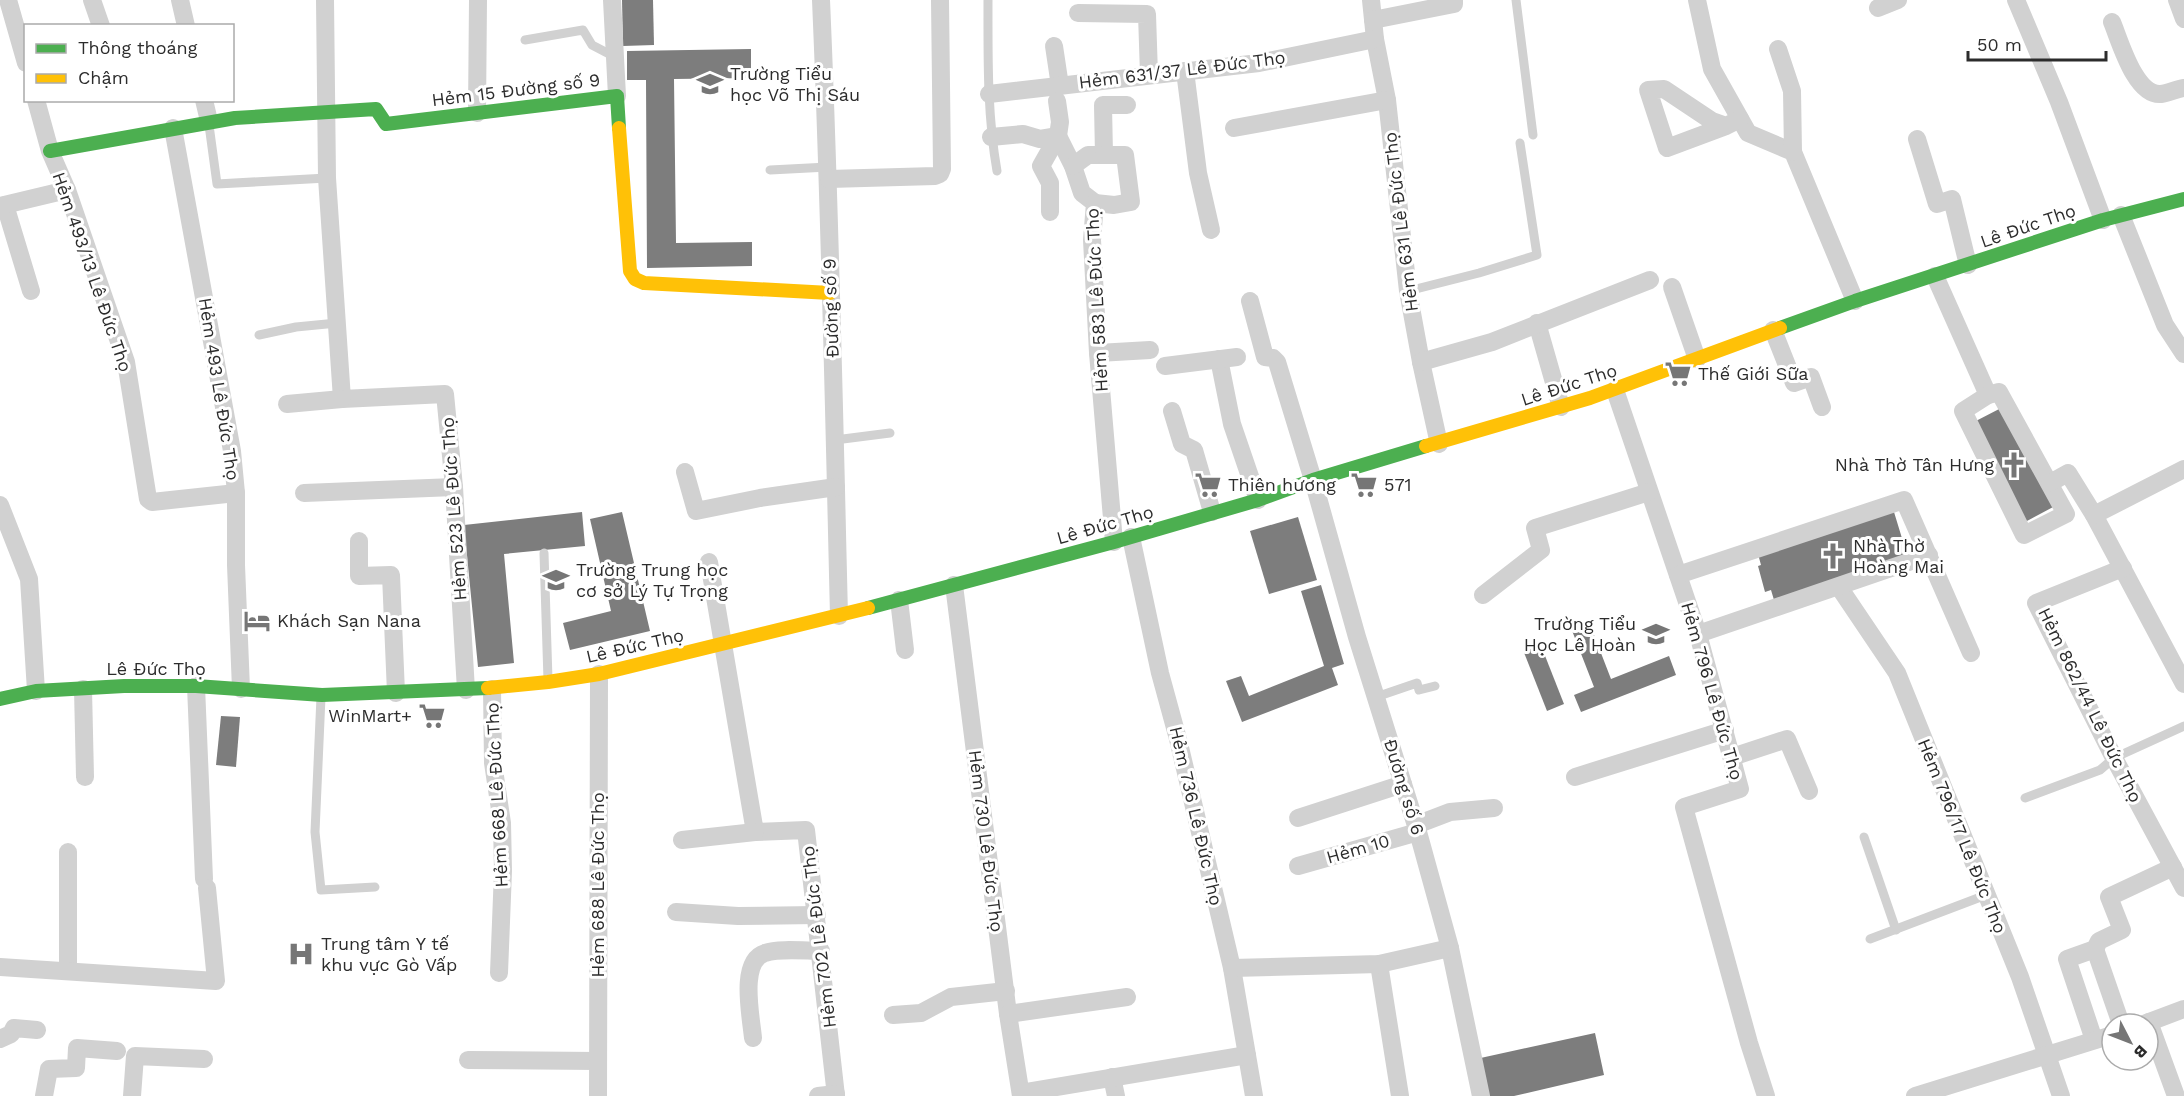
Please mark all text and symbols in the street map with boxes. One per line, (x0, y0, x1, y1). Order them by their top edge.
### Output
legend (24, 24, 234, 102)
scale bar (1968, 24, 2106, 62)
text: 50 m (1977, 34, 2022, 55)
text: Thông thoáng (78, 37, 198, 58)
street label: Hẻm 631/37 Lê Đức Thọ (1077, 46, 1287, 93)
place label: Trường Tiểu học Võ Thị Sáu (730, 63, 860, 105)
text: Chậm (78, 67, 129, 88)
street label: Hẻm 15 Đường số 9 (431, 69, 601, 110)
school or university icon: Trường Tiểu học Võ Thị Sáu (695, 69, 725, 99)
street label: Hẻm 631 Lê Đức Thọ (1379, 131, 1422, 313)
street label: Hẻm 493/13 Lê Đức Thọ (48, 169, 137, 375)
street label: Lê Đức Thọ (1977, 199, 2078, 252)
street label: Hẻm 583 Lê Đức Thọ (1081, 208, 1112, 393)
street label: Đường số 9 (818, 258, 843, 358)
street label: Hẻm 493 Lê Đức Thọ (195, 296, 244, 482)
street label: Lê Đức Thọ (1518, 359, 1619, 410)
supermarket icon: Thế Giới Sữa (1663, 359, 1693, 389)
place label: Thế Giới Sữa (1698, 363, 1808, 384)
street label: Hẻm 523 Lê Đức Thọ (437, 417, 470, 602)
church icon: Nhà Thờ Tân Hưng (1999, 450, 2029, 480)
place label: Nhà Thờ Tân Hưng (1835, 454, 1994, 475)
supermarket icon: Thiên hương (1193, 470, 1223, 500)
supermarket icon: 571 (1349, 470, 1379, 500)
place label: Thiên hương (1228, 474, 1336, 495)
place label: 571 (1384, 474, 1412, 495)
street label: Lê Đức Thọ (1054, 501, 1156, 548)
place label: Nhà Thờ Hoàng Mai (1853, 535, 1944, 577)
church icon: Nhà Thờ Hoàng Mai (1818, 541, 1848, 571)
place label: Trường Trung học cơ sở Lý Tự Trọng (576, 559, 728, 601)
school or university icon: Trường Trung học cơ sở Lý Tự Trọng (541, 565, 571, 595)
street label: Hẻm 796 Lê Đức Thọ (1677, 600, 1748, 782)
street label: Hẻm 862/44 Lê Đức Thọ (2034, 604, 2147, 806)
hotel icon: Khách Sạn Nana (242, 606, 272, 636)
place label: Khách Sạn Nana (277, 610, 421, 631)
place label: Trường Tiểu Học Lê Hoàn (1524, 613, 1636, 655)
school or university icon: Trường Tiểu Học Lê Hoàn (1641, 619, 1671, 649)
street label: Lê Đức Thọ (584, 624, 686, 667)
street label: Lê Đức Thọ (106, 658, 206, 679)
supermarket icon: WinMart+ (417, 701, 447, 731)
street label: Hẻm 668 Lê Đức Thọ (481, 702, 512, 888)
place label: WinMart+ (328, 705, 412, 726)
street label: Hẻm 736 Lê Đức Thọ (1166, 724, 1227, 908)
street label: Hẻm 796/17 Lê Đức Thọ (1914, 735, 2011, 936)
street label: Đường số 6 (1380, 736, 1429, 837)
street label: Hẻm 730 Lê Đức Thọ (965, 749, 1008, 933)
street label: Hẻm 688 Lê Đức Thọ (587, 792, 608, 978)
street label: Hẻm 10 (1324, 830, 1392, 868)
street label: Hẻm 702 Lê Đức Thọ (797, 845, 840, 1029)
place label: Trung tâm Y tế khu vực Gò Vấp (321, 933, 457, 975)
hospital icon: Trung tâm Y tế khu vực Gò Vấp (286, 939, 316, 969)
north arrow (2100, 1012, 2160, 1072)
text: B (2130, 1041, 2152, 1062)

